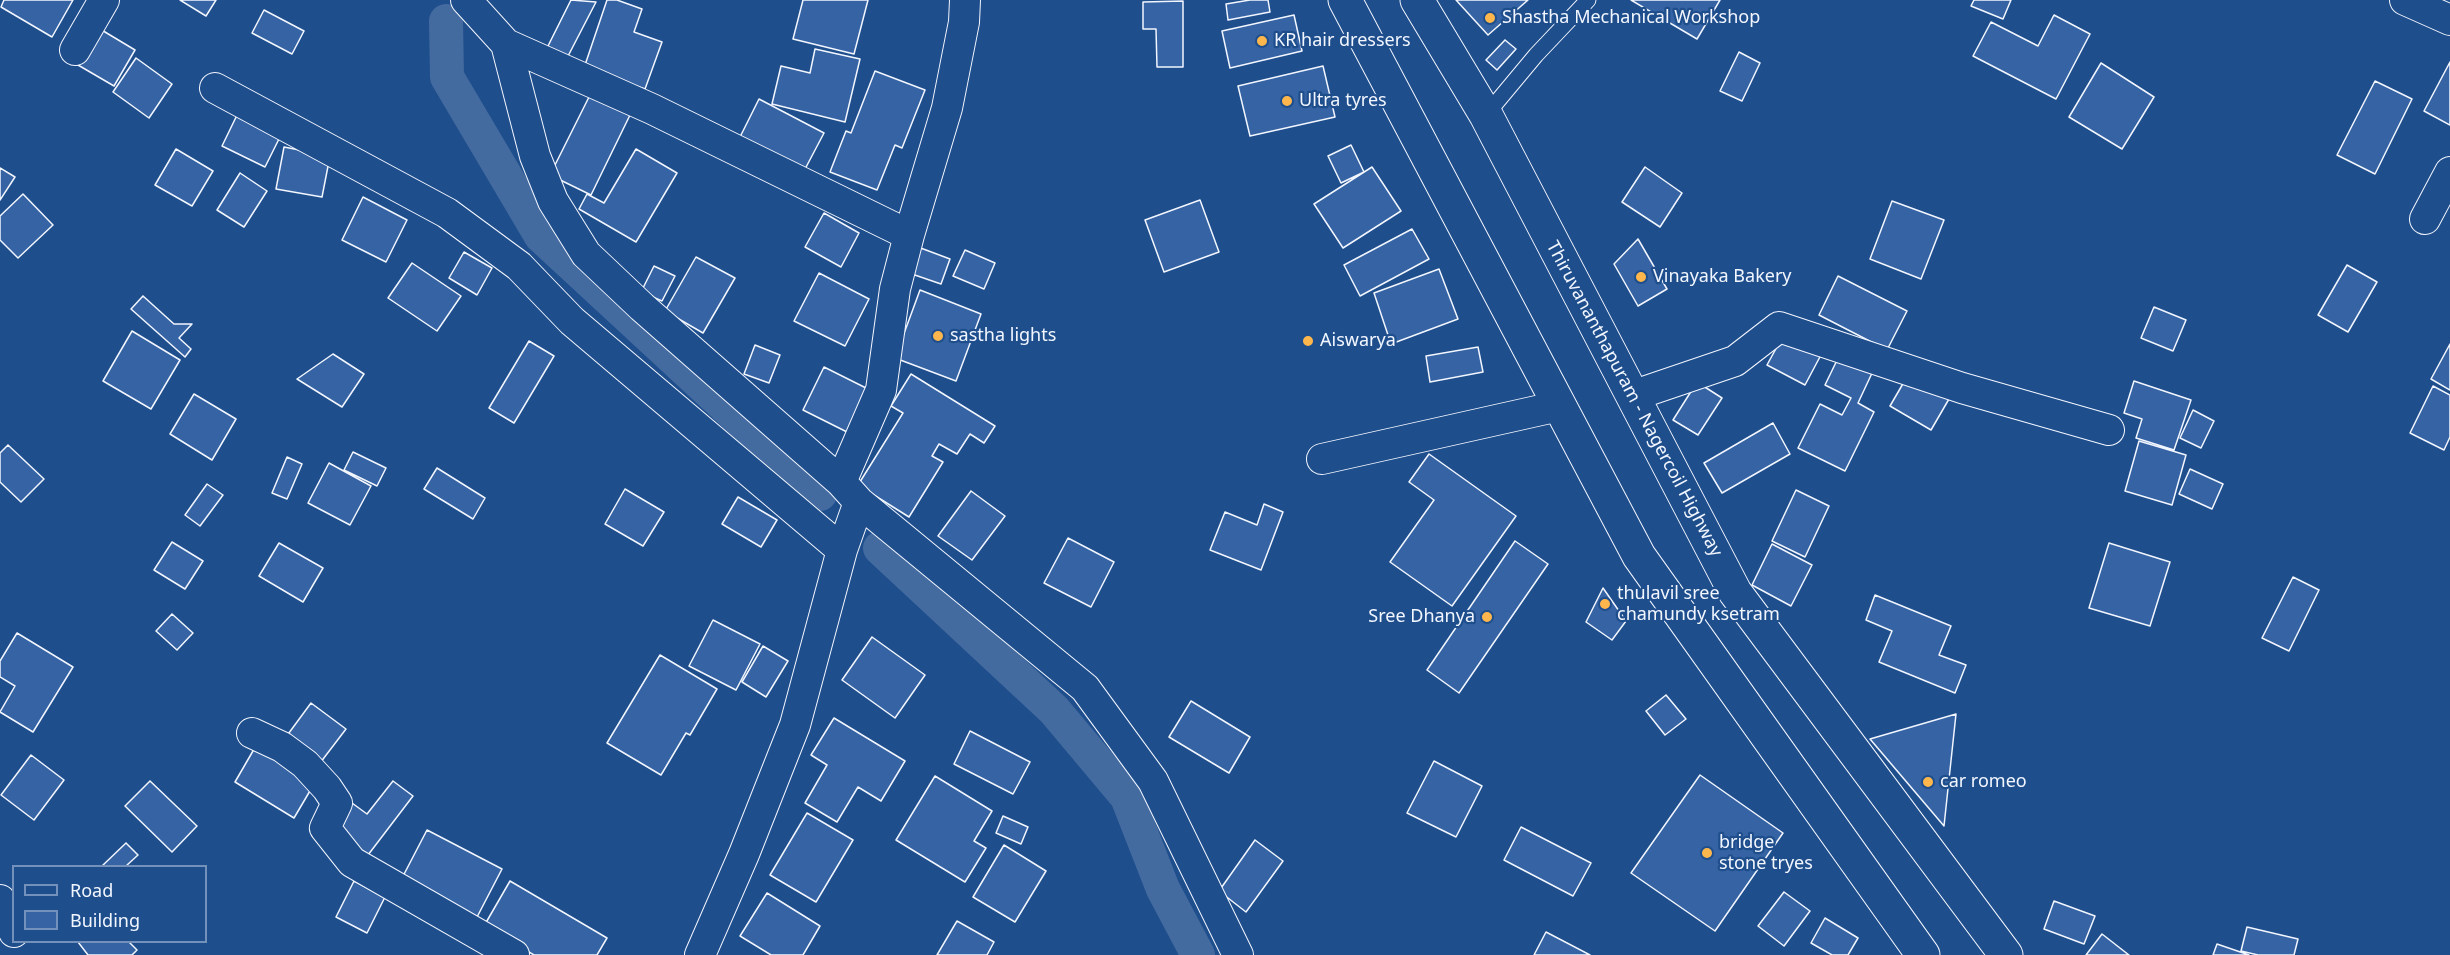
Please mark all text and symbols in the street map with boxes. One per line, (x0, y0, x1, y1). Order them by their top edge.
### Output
place label: Shastha Mechanical Workshop (1502, 7, 1760, 29)
marker: Shastha Mechanical Workshop (1483, 11, 1497, 25)
place label: KR hair dressers (1274, 30, 1411, 52)
marker: KR hair dressers (1255, 34, 1269, 48)
place label: Ultra tyres (1299, 90, 1387, 112)
marker: Ultra tyres (1280, 94, 1294, 108)
street label: Thiruvananthapuram - Nagercoil Highway (1541, 238, 1727, 560)
place label: Vinayaka Bakery (1653, 266, 1792, 288)
marker: Vinayaka Bakery (1634, 270, 1648, 284)
place label: sastha lights (950, 325, 1056, 347)
marker: sastha lights (931, 329, 945, 343)
place label: Aiswarya (1320, 330, 1396, 352)
marker: Aiswarya (1301, 334, 1315, 348)
place label: thulavil sree chamundy ksetram (1617, 583, 1780, 626)
marker: thulavil sree chamundy ksetram (1598, 597, 1612, 611)
place label: Sree Dhanya (1368, 606, 1475, 628)
marker: Sree Dhanya (1480, 610, 1494, 624)
place label: car romeo (1940, 771, 2027, 793)
marker: car romeo (1921, 775, 1935, 789)
place label: bridge stone tryes (1719, 832, 1813, 874)
marker: bridge stone tryes (1700, 846, 1714, 860)
legend (12, 865, 207, 943)
text: Road (70, 878, 113, 902)
text: Building (70, 908, 140, 932)

